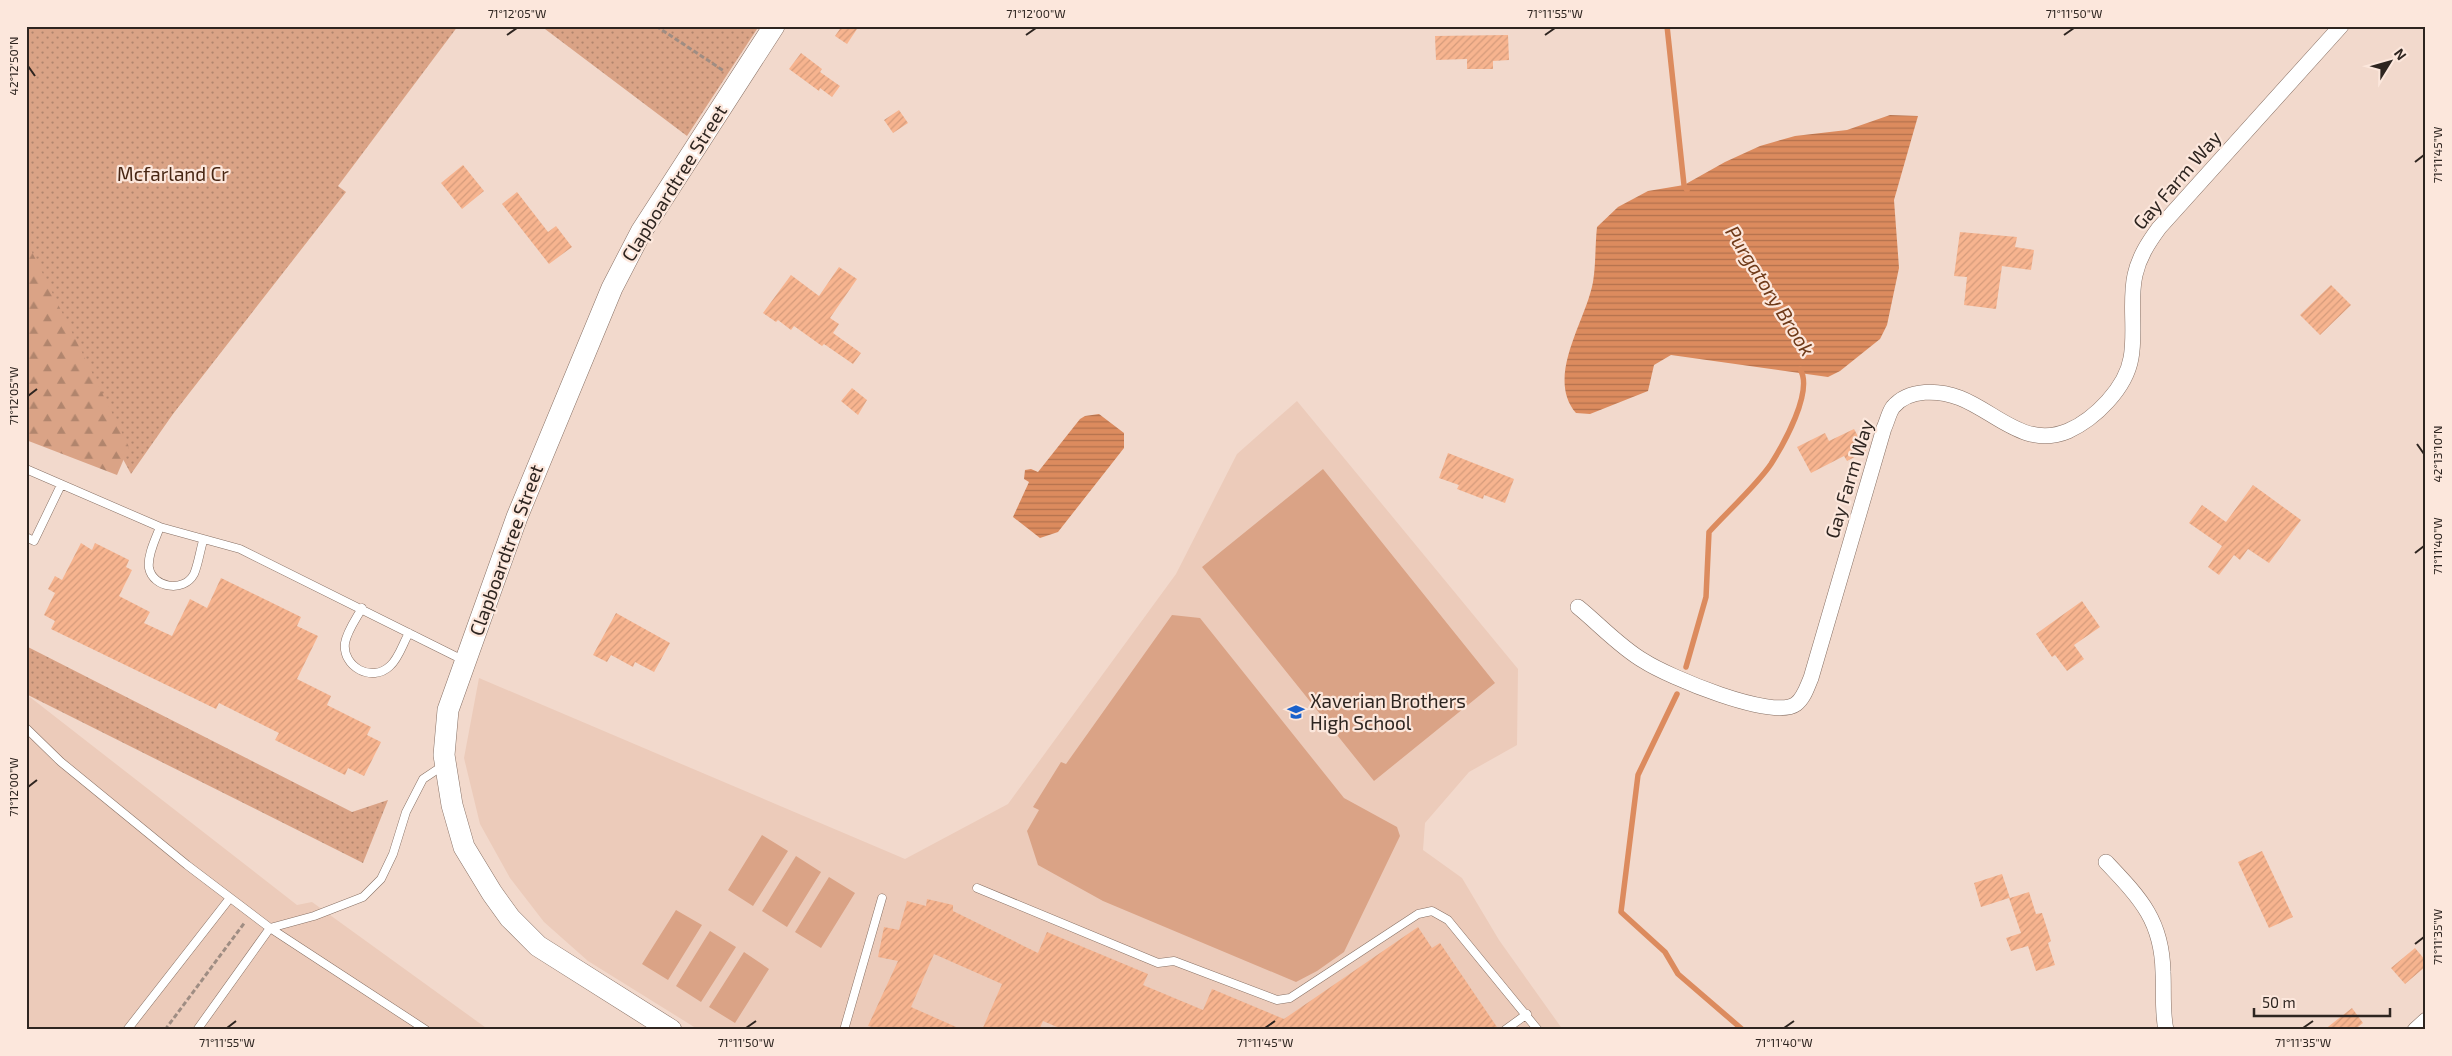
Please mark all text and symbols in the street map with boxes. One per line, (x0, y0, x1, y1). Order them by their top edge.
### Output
text: 71°12'05"W (488, 6, 546, 20)
text: 71°12'00"W (1006, 6, 1066, 20)
text: 71°11'55"W (1527, 6, 1583, 20)
text: 71°11'50"W (2046, 6, 2102, 20)
text: 42°12'50"N (6, 37, 20, 95)
north arrow (2364, 38, 2414, 88)
text: N (2391, 45, 2411, 63)
street label: Clapboardtree Street (616, 100, 731, 265)
street label: Gay Farm Way (2128, 126, 2226, 234)
text: 71°11'45"W (2430, 127, 2444, 183)
park label: Mcfarland Cr (117, 162, 229, 185)
water label: Purgatory Brook (1720, 221, 1820, 360)
text: 71°12'05"W (6, 367, 20, 425)
street label: Gay Farm Way (1820, 417, 1878, 541)
text: 42°13'10"N (2430, 425, 2444, 483)
street label: Clapboardtree Street (464, 461, 547, 639)
text: 71°11'40"W (2430, 517, 2444, 575)
place label: Xaverian Brothers High School (1310, 689, 1466, 734)
school or university icon: Xaverian Brothers High School (1286, 702, 1306, 722)
text: 71°12'00"W (6, 757, 20, 817)
text: 71°11'35"W (2430, 909, 2444, 965)
scale bar (2254, 986, 2391, 1018)
text: 50 m (2262, 993, 2296, 1011)
text: 71°11'55"W (199, 1035, 255, 1049)
text: 71°11'50"W (718, 1035, 774, 1049)
text: 71°11'45"W (1237, 1035, 1293, 1049)
text: 71°11'40"W (1755, 1035, 1813, 1049)
text: 71°11'35"W (2275, 1035, 2331, 1049)

